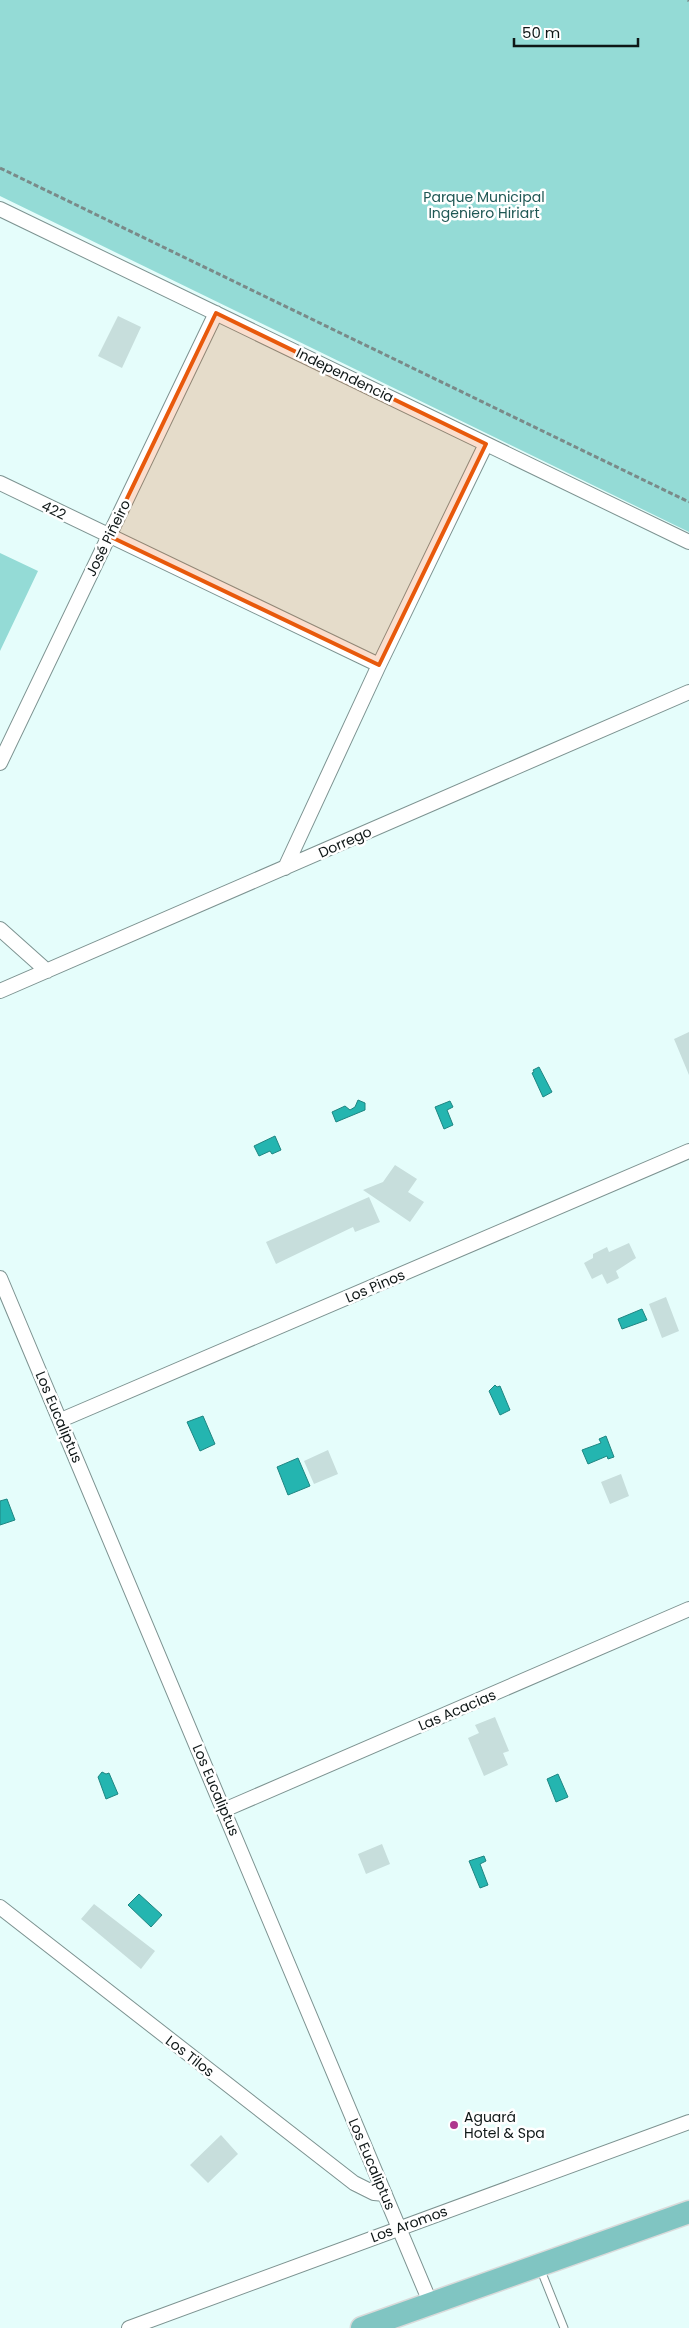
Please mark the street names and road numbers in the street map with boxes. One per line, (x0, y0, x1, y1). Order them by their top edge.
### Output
street label: Independencia (293, 343, 397, 407)
street label: 422 (38, 496, 70, 524)
street label: José Piñeiro (81, 496, 135, 580)
street label: Dorrego (315, 821, 375, 863)
street label: Los Pinos (342, 1265, 408, 1307)
street label: Los Eucaliptus (31, 1368, 87, 1466)
street label: Las Acacias (415, 1685, 499, 1735)
street label: Los Eucaliptus (188, 1741, 244, 1839)
street label: Los Tilos (161, 2031, 219, 2081)
street label: Los Eucaliptus (344, 2115, 400, 2213)
street label: Los Aromos (368, 2201, 450, 2247)

